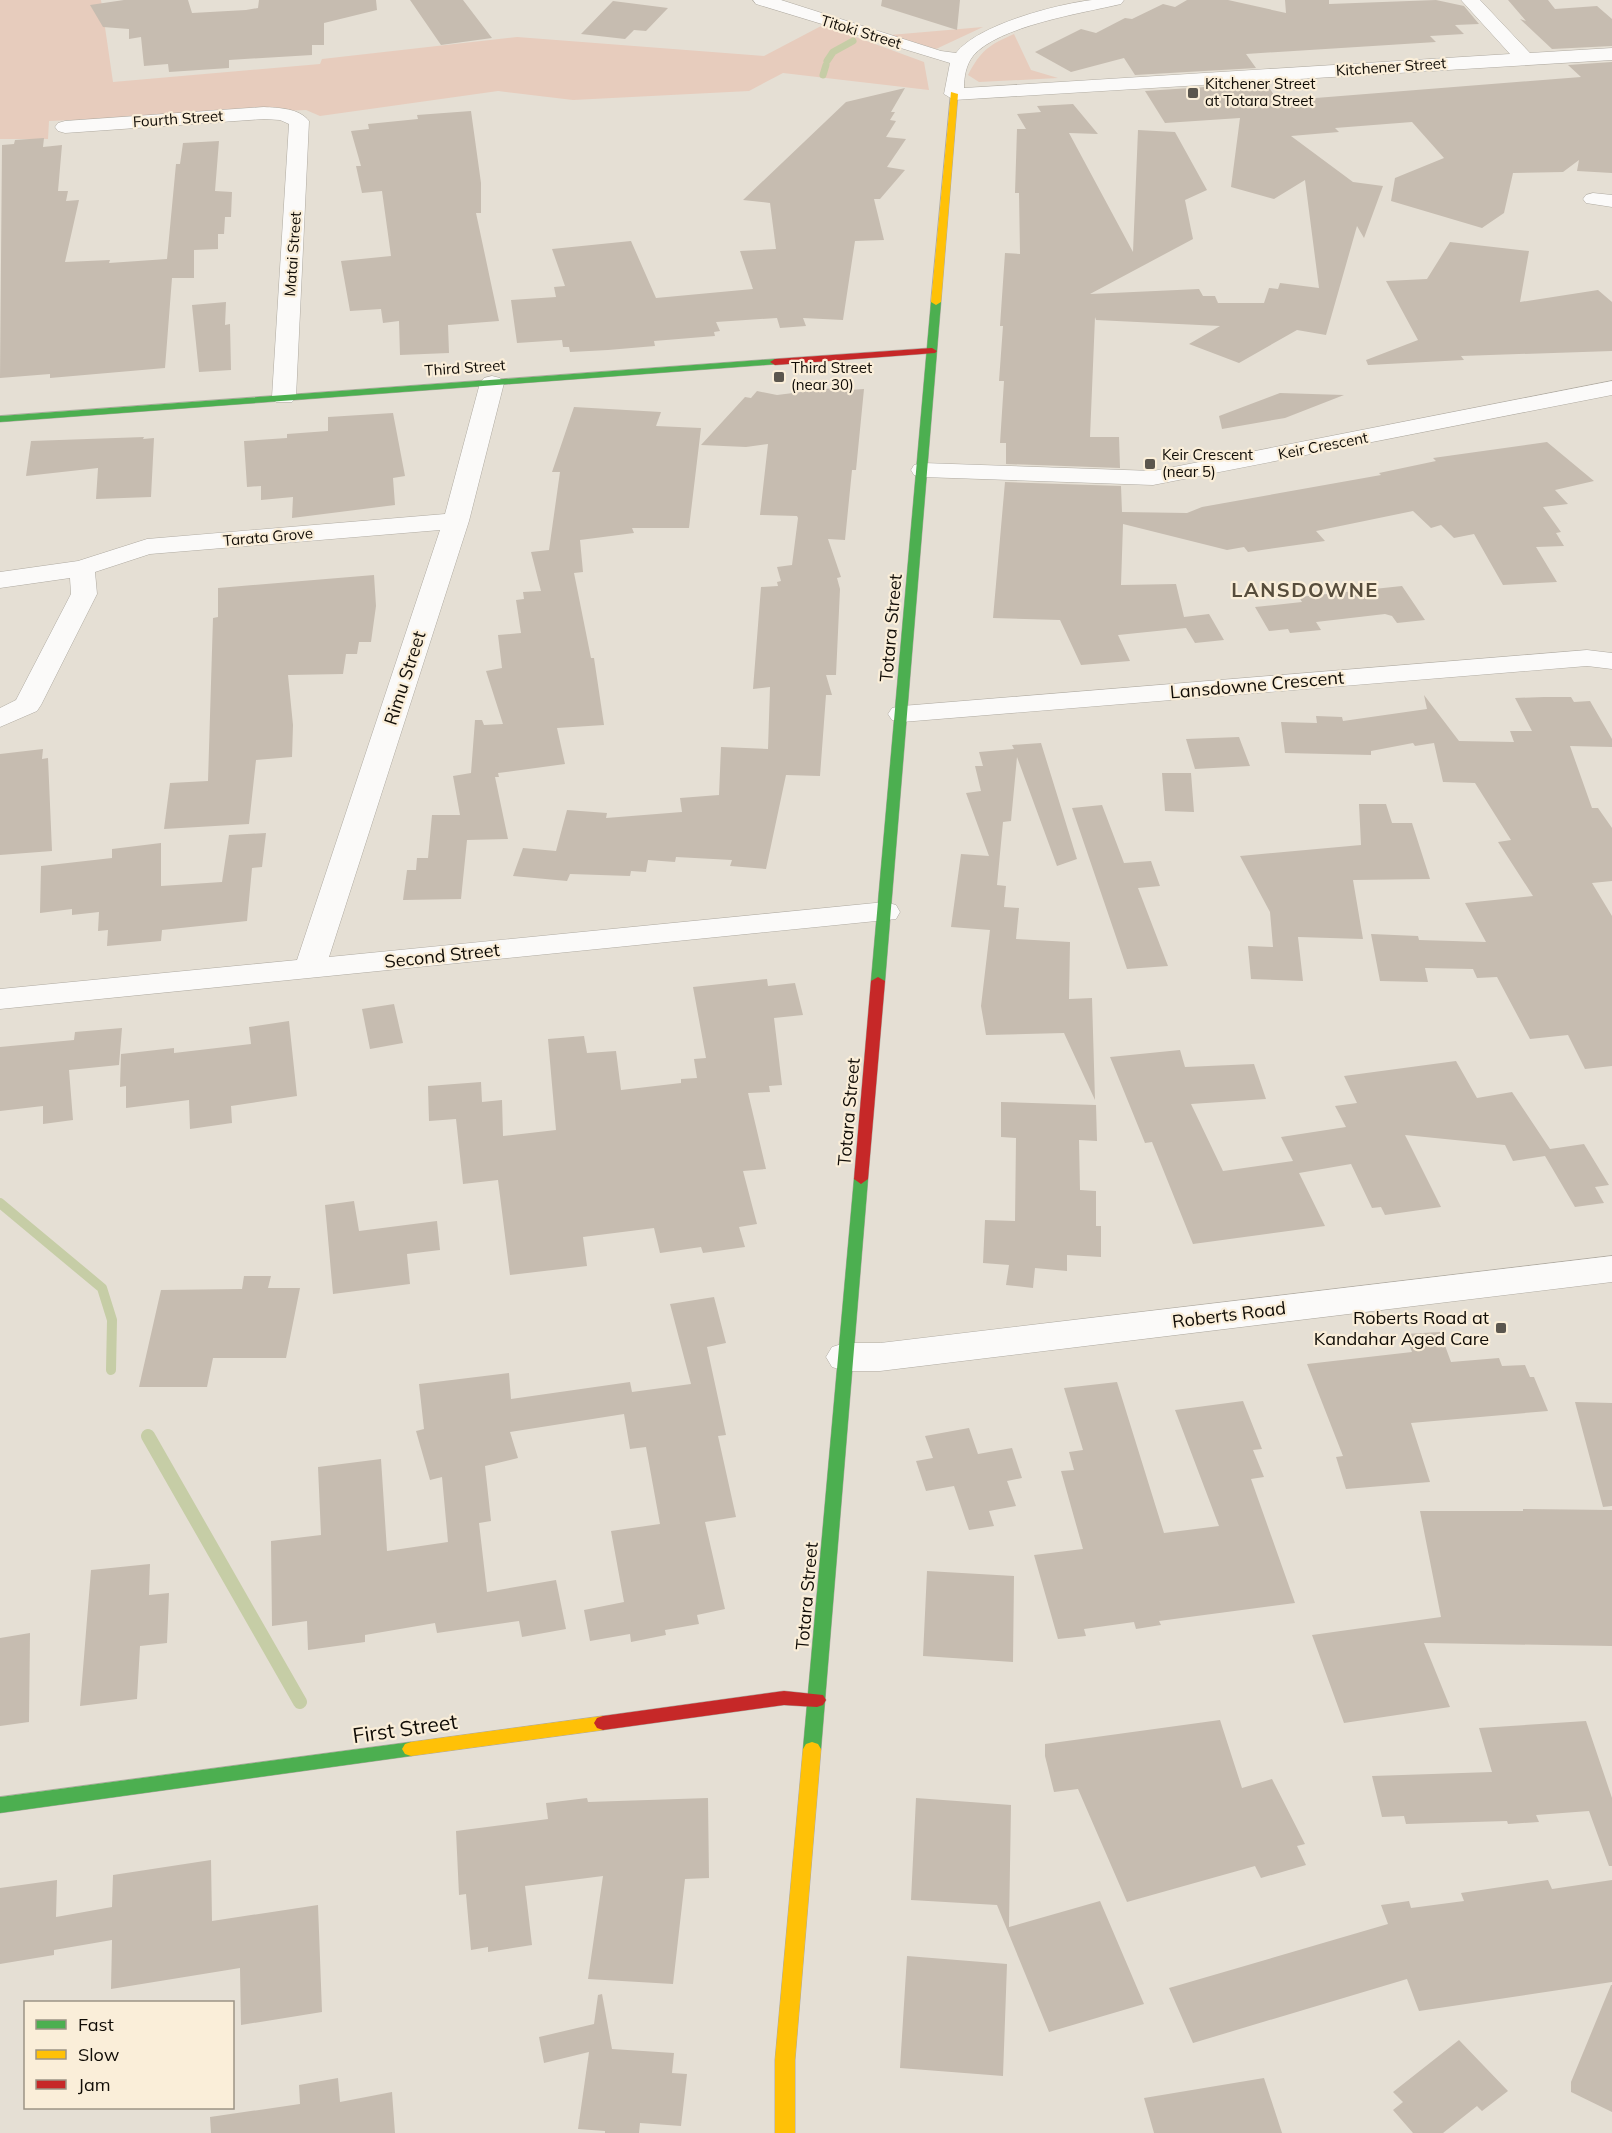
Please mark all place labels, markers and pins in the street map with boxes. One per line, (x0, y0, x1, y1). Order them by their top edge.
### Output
place label: Kitchener Street at Totara Street (1205, 74, 1315, 110)
marker: Kitchener Street at Totara Street (1186, 86, 1200, 100)
place label: Third Street (near 30) (791, 358, 872, 394)
marker: Third Street (near 30) (772, 370, 786, 384)
place label: Keir Crescent (near 5) (1162, 445, 1253, 481)
marker: Keir Crescent (near 5) (1143, 457, 1157, 471)
place label: Roberts Road at Kandahar Aged Care (1314, 1306, 1489, 1350)
marker: Roberts Road at Kandahar Aged Care (1494, 1321, 1508, 1335)

